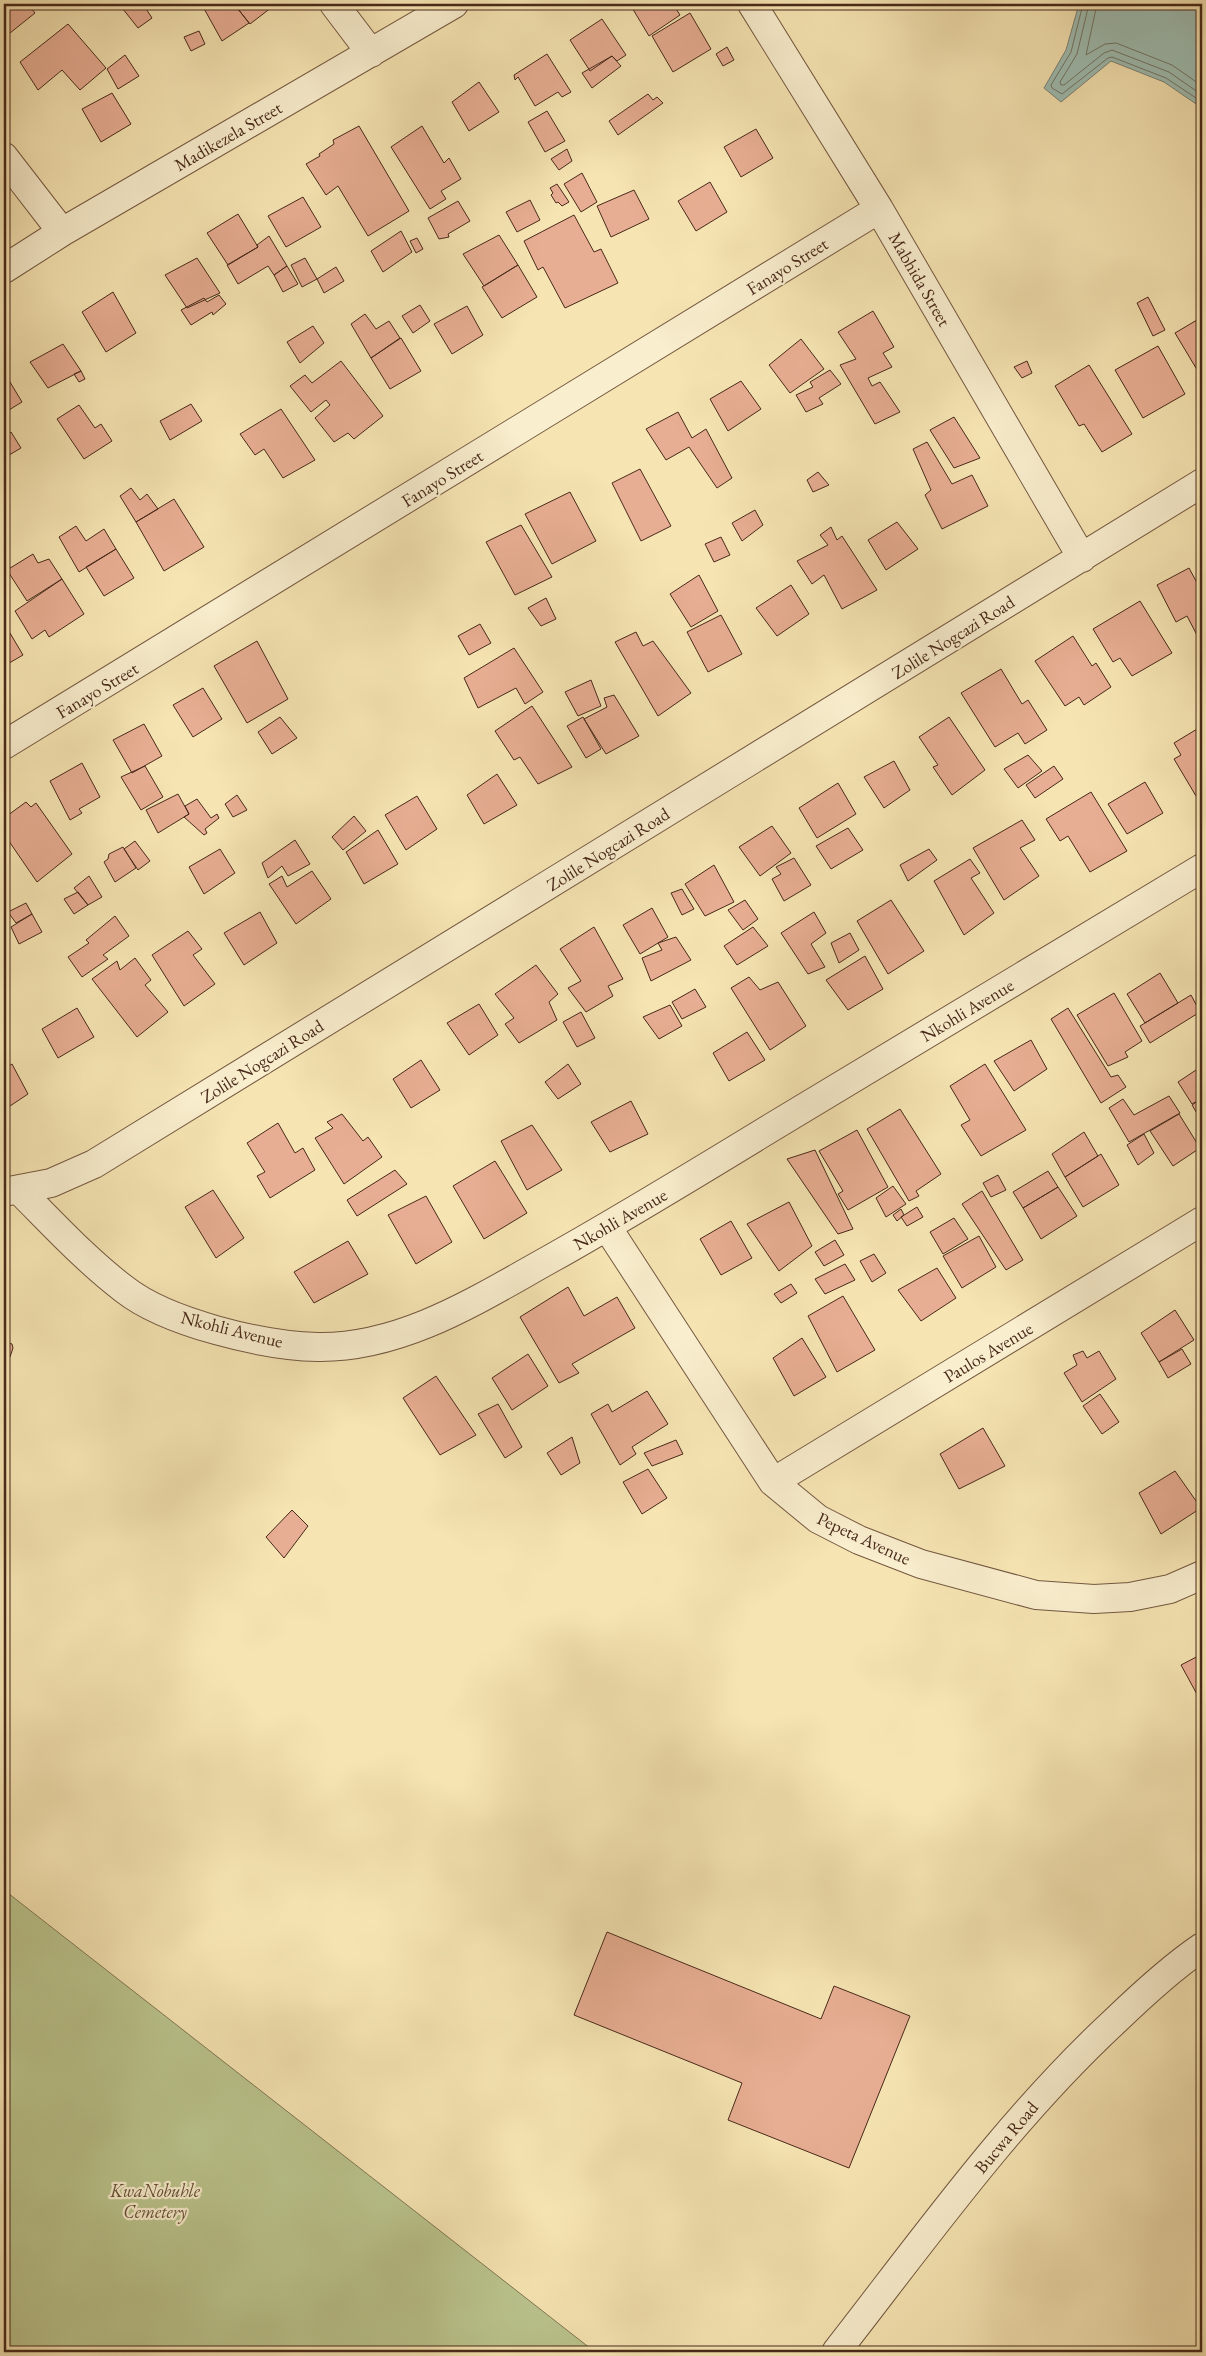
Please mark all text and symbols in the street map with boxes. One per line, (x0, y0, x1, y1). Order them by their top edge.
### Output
street label: Madikezela Street (170, 96, 286, 176)
street label: Mabhida Street (884, 228, 956, 331)
street label: Fanayo Street (742, 232, 832, 300)
street label: Fanayo Street (397, 444, 487, 512)
street label: Zolile Nogcazi Road (887, 590, 1019, 684)
street label: Fanayo Street (52, 656, 143, 724)
street label: Zolile Nogcazi Road (542, 802, 674, 896)
street label: Nkohli Avenue (916, 973, 1018, 1047)
street label: Zolile Nogcazi Road (196, 1014, 328, 1108)
street label: Nkohli Avenue (569, 1183, 671, 1255)
street label: Nkohli Avenue (178, 1305, 286, 1353)
street label: Paulos Avenue (939, 1316, 1037, 1388)
street label: Pepeta Avenue (814, 1506, 914, 1570)
street label: Bucwa Road (969, 2095, 1044, 2178)
park label: KwaNobuhle Cemetery (109, 2179, 201, 2224)

